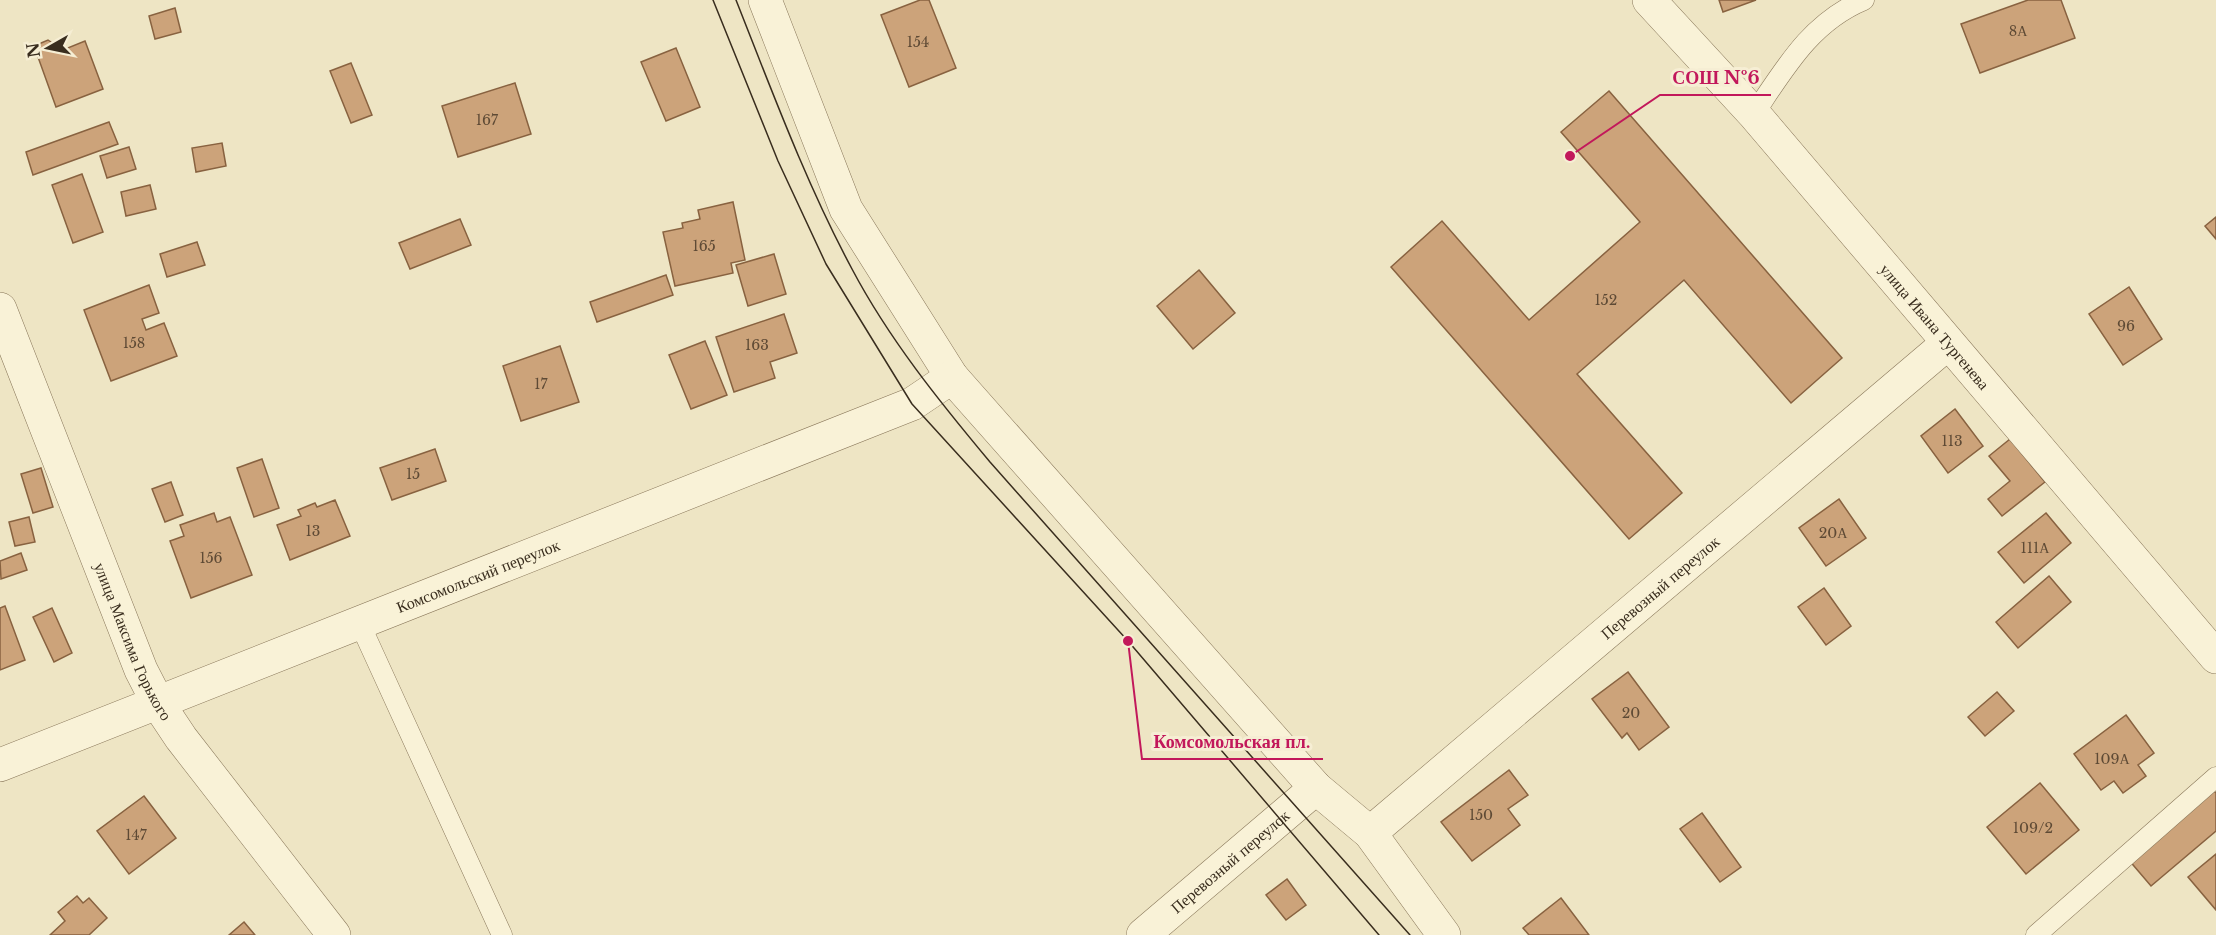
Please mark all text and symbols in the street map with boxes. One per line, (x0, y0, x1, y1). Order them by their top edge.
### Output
north arrow (18, 18, 78, 78)
house number: 8А (2009, 22, 2028, 40)
house number: 154 (907, 33, 929, 51)
text: N (22, 41, 44, 59)
callout: СОШ №6 (1660, 59, 1771, 95)
text: СОШ №6 (1672, 67, 1760, 89)
house number: 167 (476, 111, 499, 129)
house number: 165 (692, 237, 716, 255)
street label: улица Ивана Тургенева (1876, 259, 1994, 394)
house number: 152 (1595, 291, 1617, 309)
house number: 96 (2117, 317, 2135, 335)
house number: 158 (123, 334, 145, 352)
house number: 163 (745, 336, 769, 354)
house number: 17 (534, 375, 549, 393)
house number: 113 (1941, 432, 1963, 450)
house number: 15 (406, 465, 420, 483)
house number: 13 (306, 522, 320, 540)
house number: 20А (1819, 524, 1848, 542)
street label: Перевозный переулок (1596, 531, 1723, 643)
street label: Комсомольский переулок (393, 534, 563, 617)
house number: 111А (2021, 539, 2050, 557)
house number: 156 (199, 549, 223, 567)
street label: улица Максима Горького (90, 559, 176, 724)
house number: 20 (1622, 704, 1640, 722)
callout: Комсомольская пл. (1142, 723, 1323, 759)
text: Комсомольская пл. (1154, 731, 1310, 753)
house number: 109А (2094, 750, 2131, 768)
street label: Перевозный переулок (1166, 805, 1293, 917)
house number: 150 (1469, 806, 1493, 824)
house number: 109/2 (2013, 819, 2053, 837)
house number: 147 (125, 826, 148, 844)

